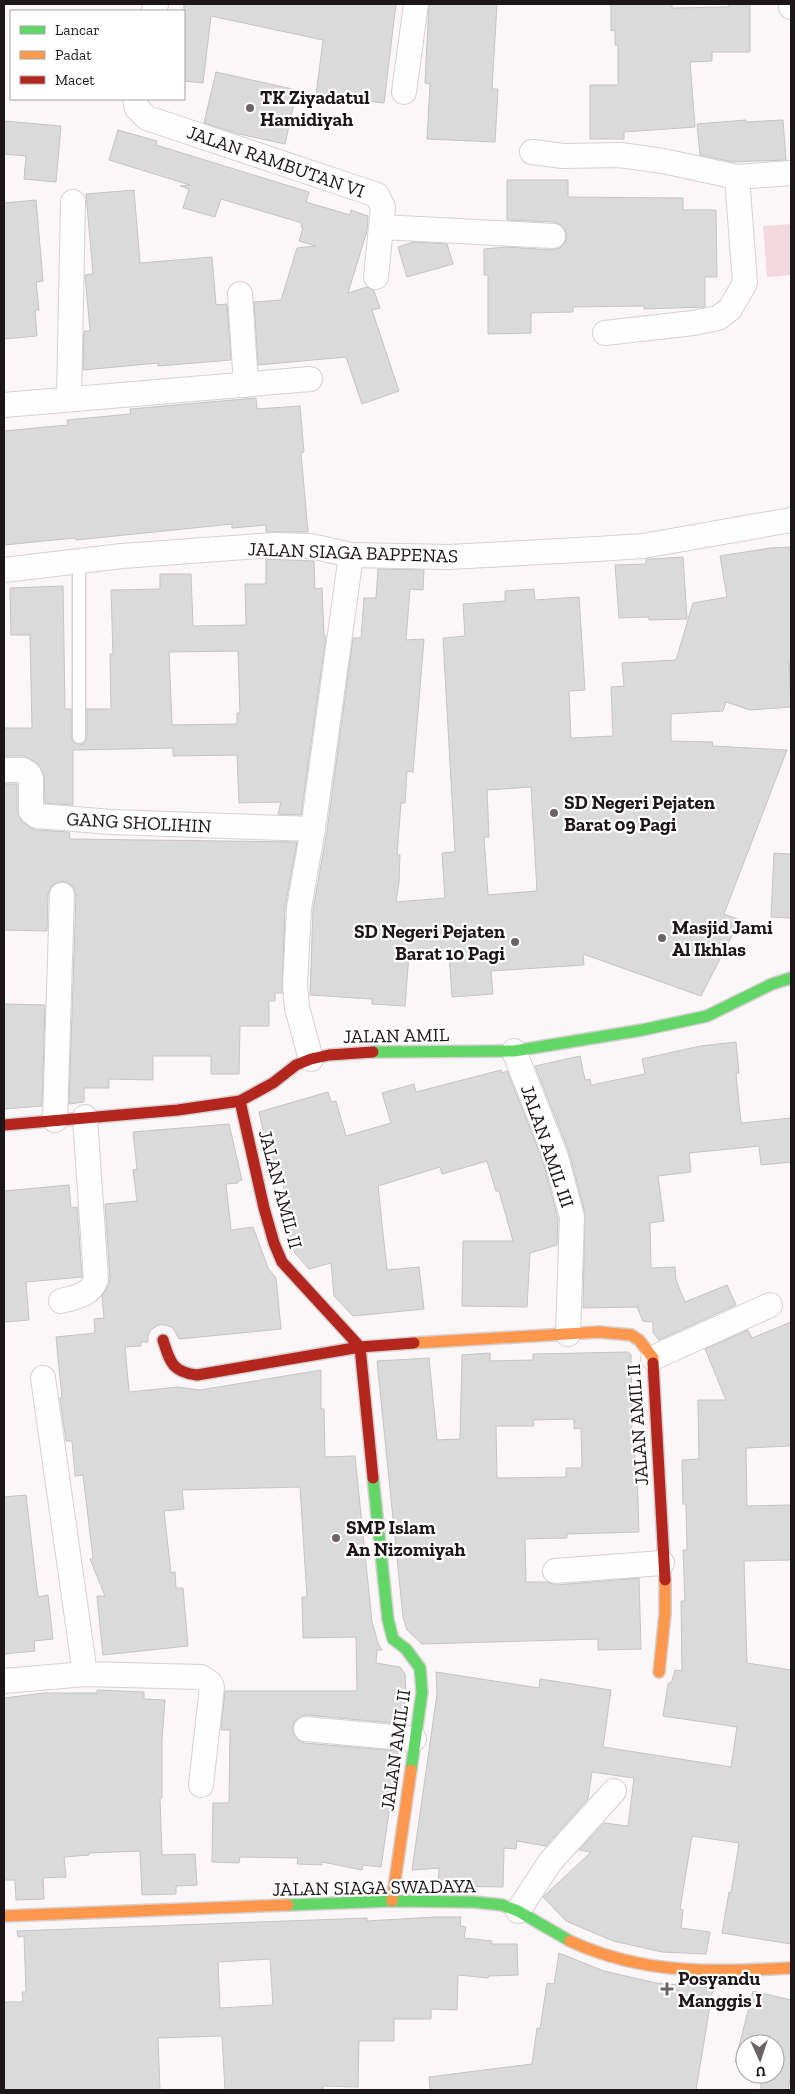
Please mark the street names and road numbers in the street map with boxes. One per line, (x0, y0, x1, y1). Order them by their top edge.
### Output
street label: JALAN RAMBUTAN VI (184, 120, 368, 203)
street label: JALAN SIAGA BAPPENAS (247, 537, 459, 568)
street label: GANG SHOLIHIN (66, 807, 212, 838)
street label: JALAN AMIL (343, 1023, 450, 1048)
street label: JALAN AMIL III (516, 1082, 579, 1211)
street label: JALAN AMIL II (254, 1127, 307, 1251)
street label: JALAN AMIL II (622, 1363, 653, 1487)
street label: JALAN AMIL II (376, 1688, 415, 1812)
street label: JALAN SIAGA SWADAYA (272, 1874, 477, 1901)

